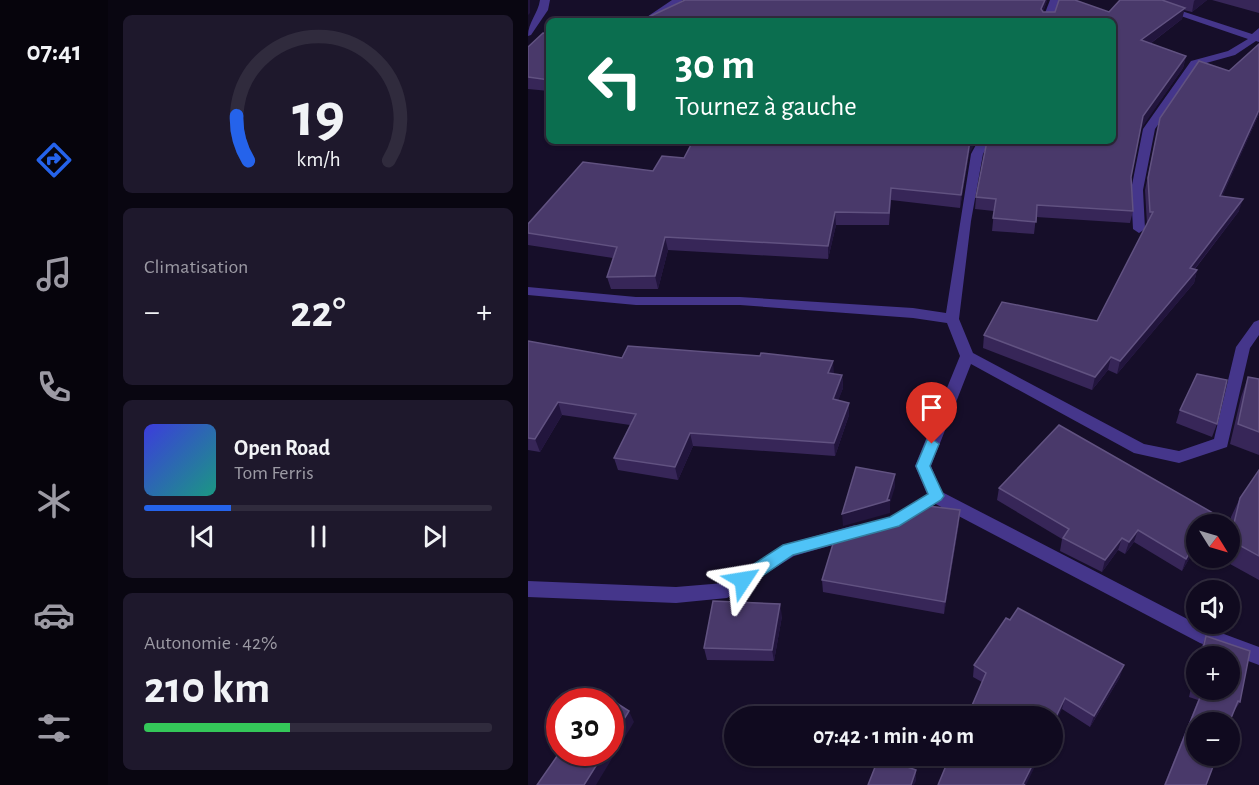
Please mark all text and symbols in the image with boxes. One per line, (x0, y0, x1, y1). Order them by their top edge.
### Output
text: 07:41 (26, 38, 82, 65)
icon: left (576, 42, 654, 120)
text: 30 m (675, 44, 755, 86)
text: 19 (292, 85, 344, 147)
text: Tournez à gauche (675, 93, 857, 120)
icon: directions (33, 139, 75, 181)
text: km/h (296, 149, 340, 170)
icon: music (33, 253, 75, 295)
text: Climatisation (144, 257, 248, 277)
text: 22° (290, 290, 346, 335)
text: − (144, 296, 160, 329)
text: + (476, 296, 492, 329)
icon: phone (33, 366, 75, 408)
pin (906, 382, 957, 444)
icon: arrive (915, 391, 948, 424)
text: Open Road (234, 437, 330, 459)
text: Tom Ferris (234, 463, 314, 483)
icon: climate (33, 480, 75, 522)
north arrow (1186, 514, 1240, 568)
map controls (1186, 514, 1240, 766)
icon: previous (186, 520, 219, 553)
icon: pause (302, 520, 335, 553)
icon: next (418, 520, 451, 553)
position arrow (711, 548, 775, 612)
button: sound (1186, 580, 1240, 634)
icon: car (33, 594, 75, 636)
text: Autonomie · 42% (144, 633, 277, 653)
button: + (1186, 646, 1240, 700)
text: 210 km (144, 666, 270, 711)
speed limit sign: 30 (546, 688, 624, 766)
icon: filters (33, 707, 75, 749)
button: − (1186, 712, 1240, 766)
text: 07:42 · 1 min · 40 m (813, 725, 974, 747)

